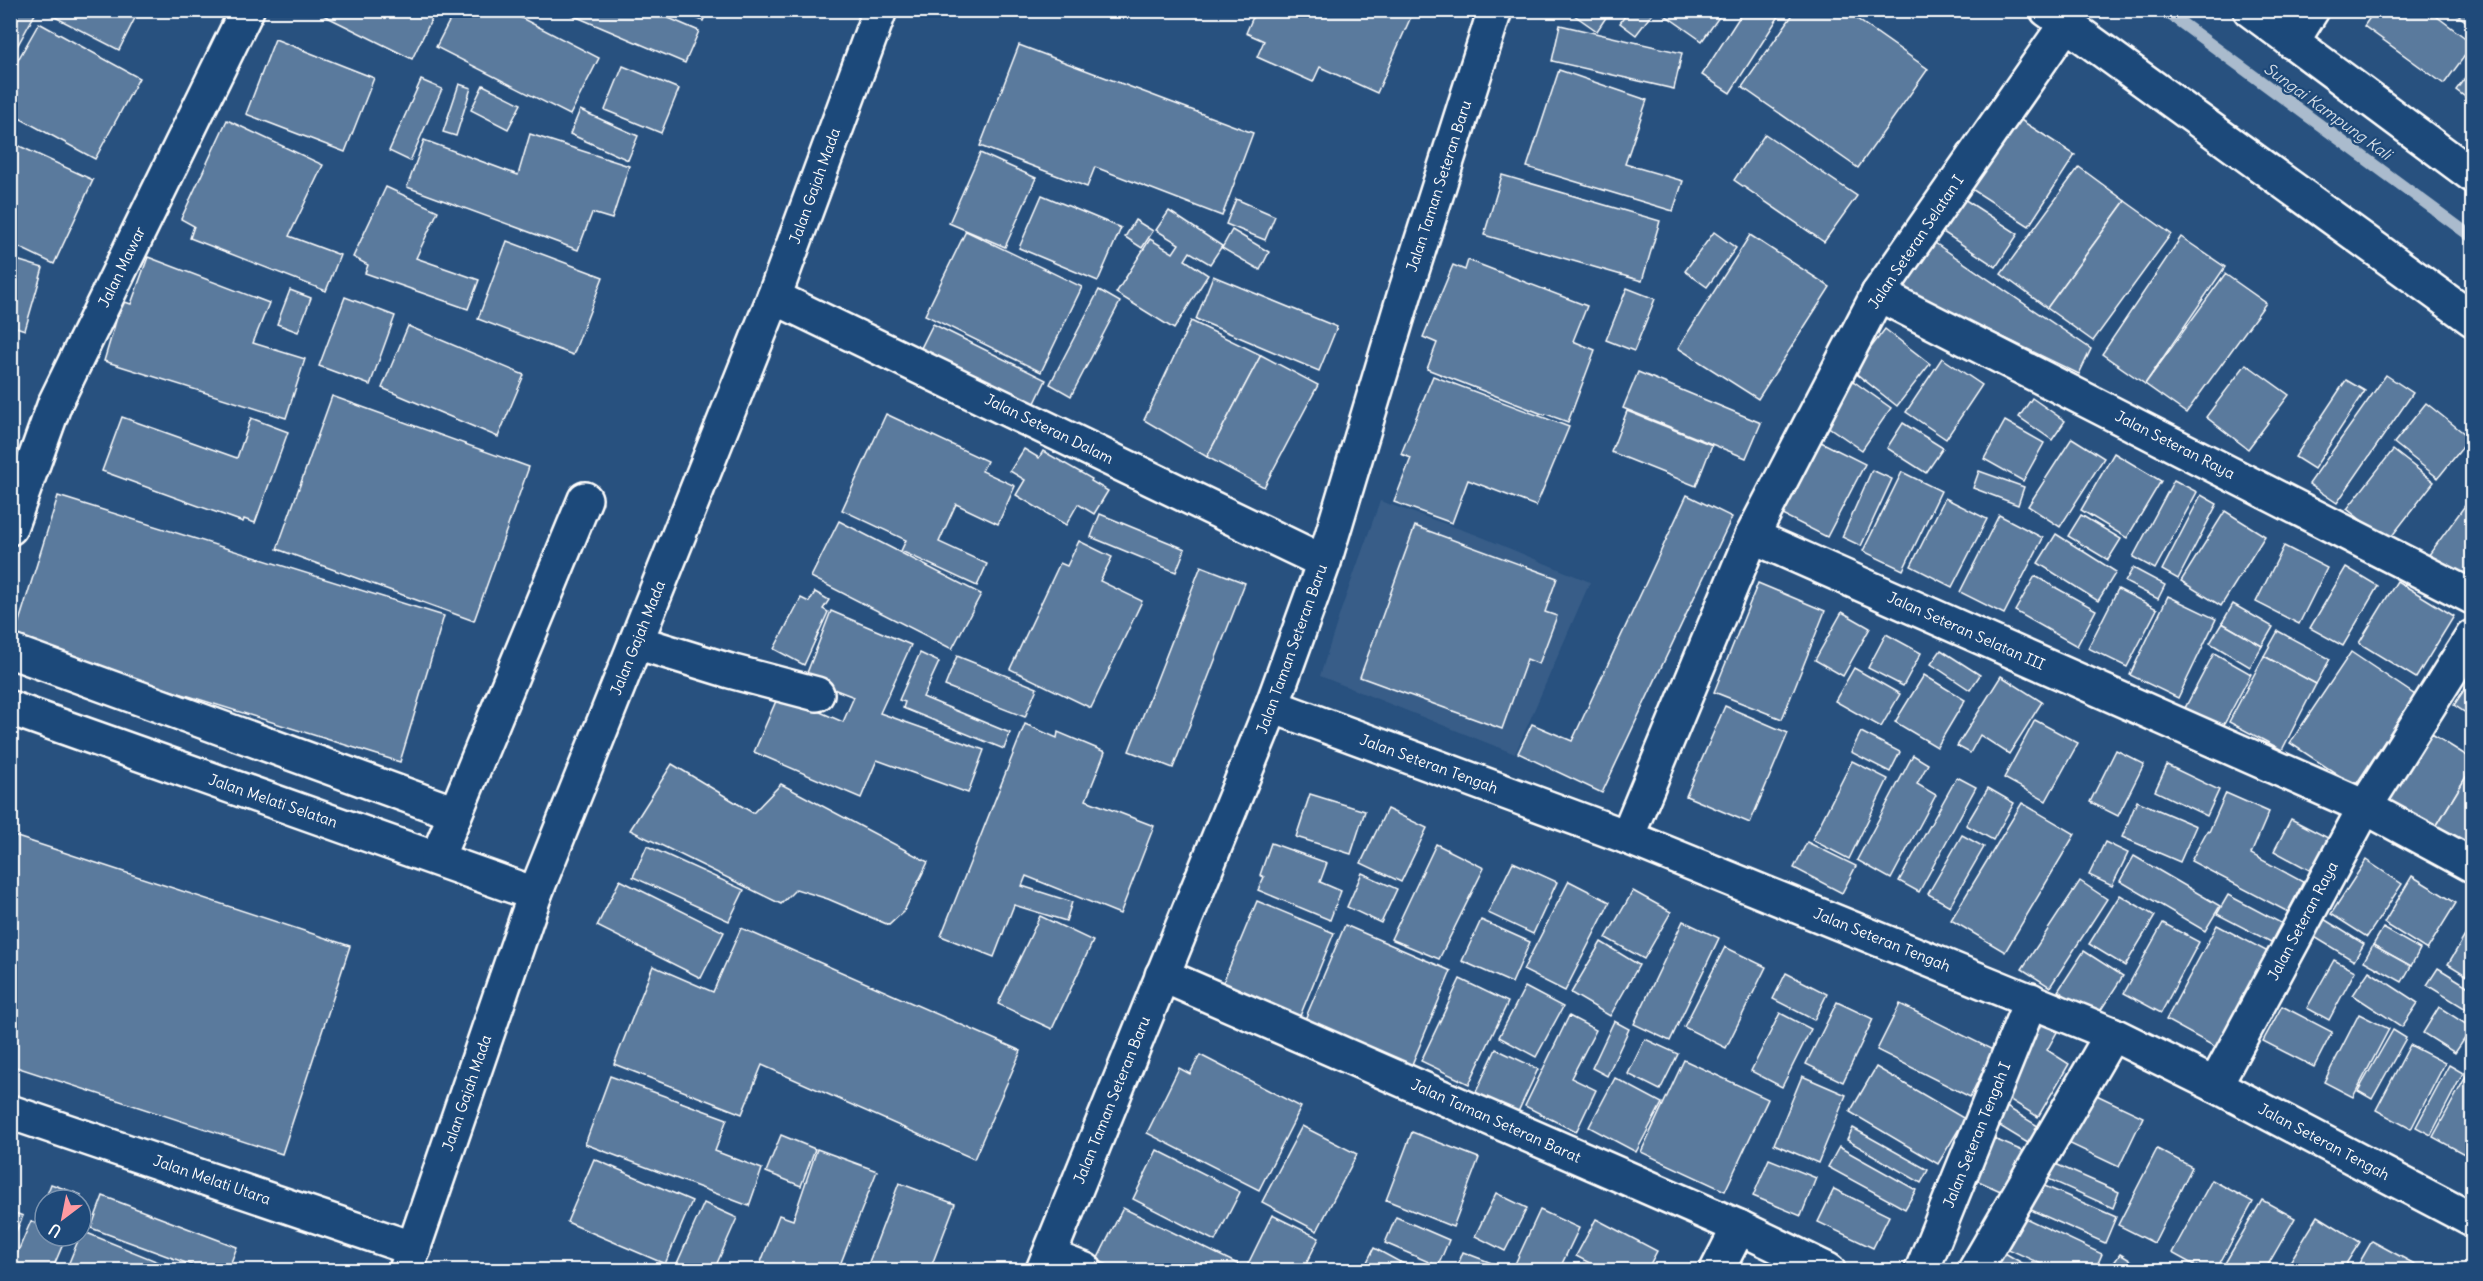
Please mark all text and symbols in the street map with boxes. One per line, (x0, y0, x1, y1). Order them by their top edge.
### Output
water label: Sungai Kampung Kali (2260, 58, 2397, 165)
street label: Jalan Taman Seteran Baru (1402, 97, 1475, 274)
street label: Jalan Gajah Mada (785, 125, 844, 246)
street label: Jalan Seteran Selatan I (1864, 171, 1967, 312)
street label: Jalan Mawar (94, 223, 149, 310)
street label: Jalan Seteran Dalam (982, 389, 1117, 468)
street label: Jalan Seteran Raya (2112, 406, 2239, 483)
street label: Jalan Taman Seteran Baru (1252, 561, 1331, 736)
street label: Jalan Gajah Mada (606, 577, 669, 698)
street label: Jalan Seteran Selatan III (1885, 587, 2048, 674)
street label: Jalan Seteran Tengah (1357, 730, 1501, 797)
street label: Jalan Melati Selatan (206, 770, 340, 832)
street label: Jalan Seteran Raya (2263, 858, 2342, 983)
street label: Jalan Seteran Tengah (1811, 903, 1954, 976)
street label: Jalan Taman Seteran Baru (1069, 1013, 1154, 1186)
street label: Jalan Gajah Mada (438, 1032, 495, 1154)
street label: Jalan Seteran Tengah I (1939, 1059, 2015, 1211)
street label: Jalan Taman Seteran Barat (1408, 1074, 1584, 1167)
street label: Jalan Seteran Tengah (2255, 1099, 2393, 1184)
street label: Jalan Melati Utara (151, 1151, 274, 1209)
north arrow (33, 1188, 93, 1248)
text: U (45, 1219, 65, 1242)

